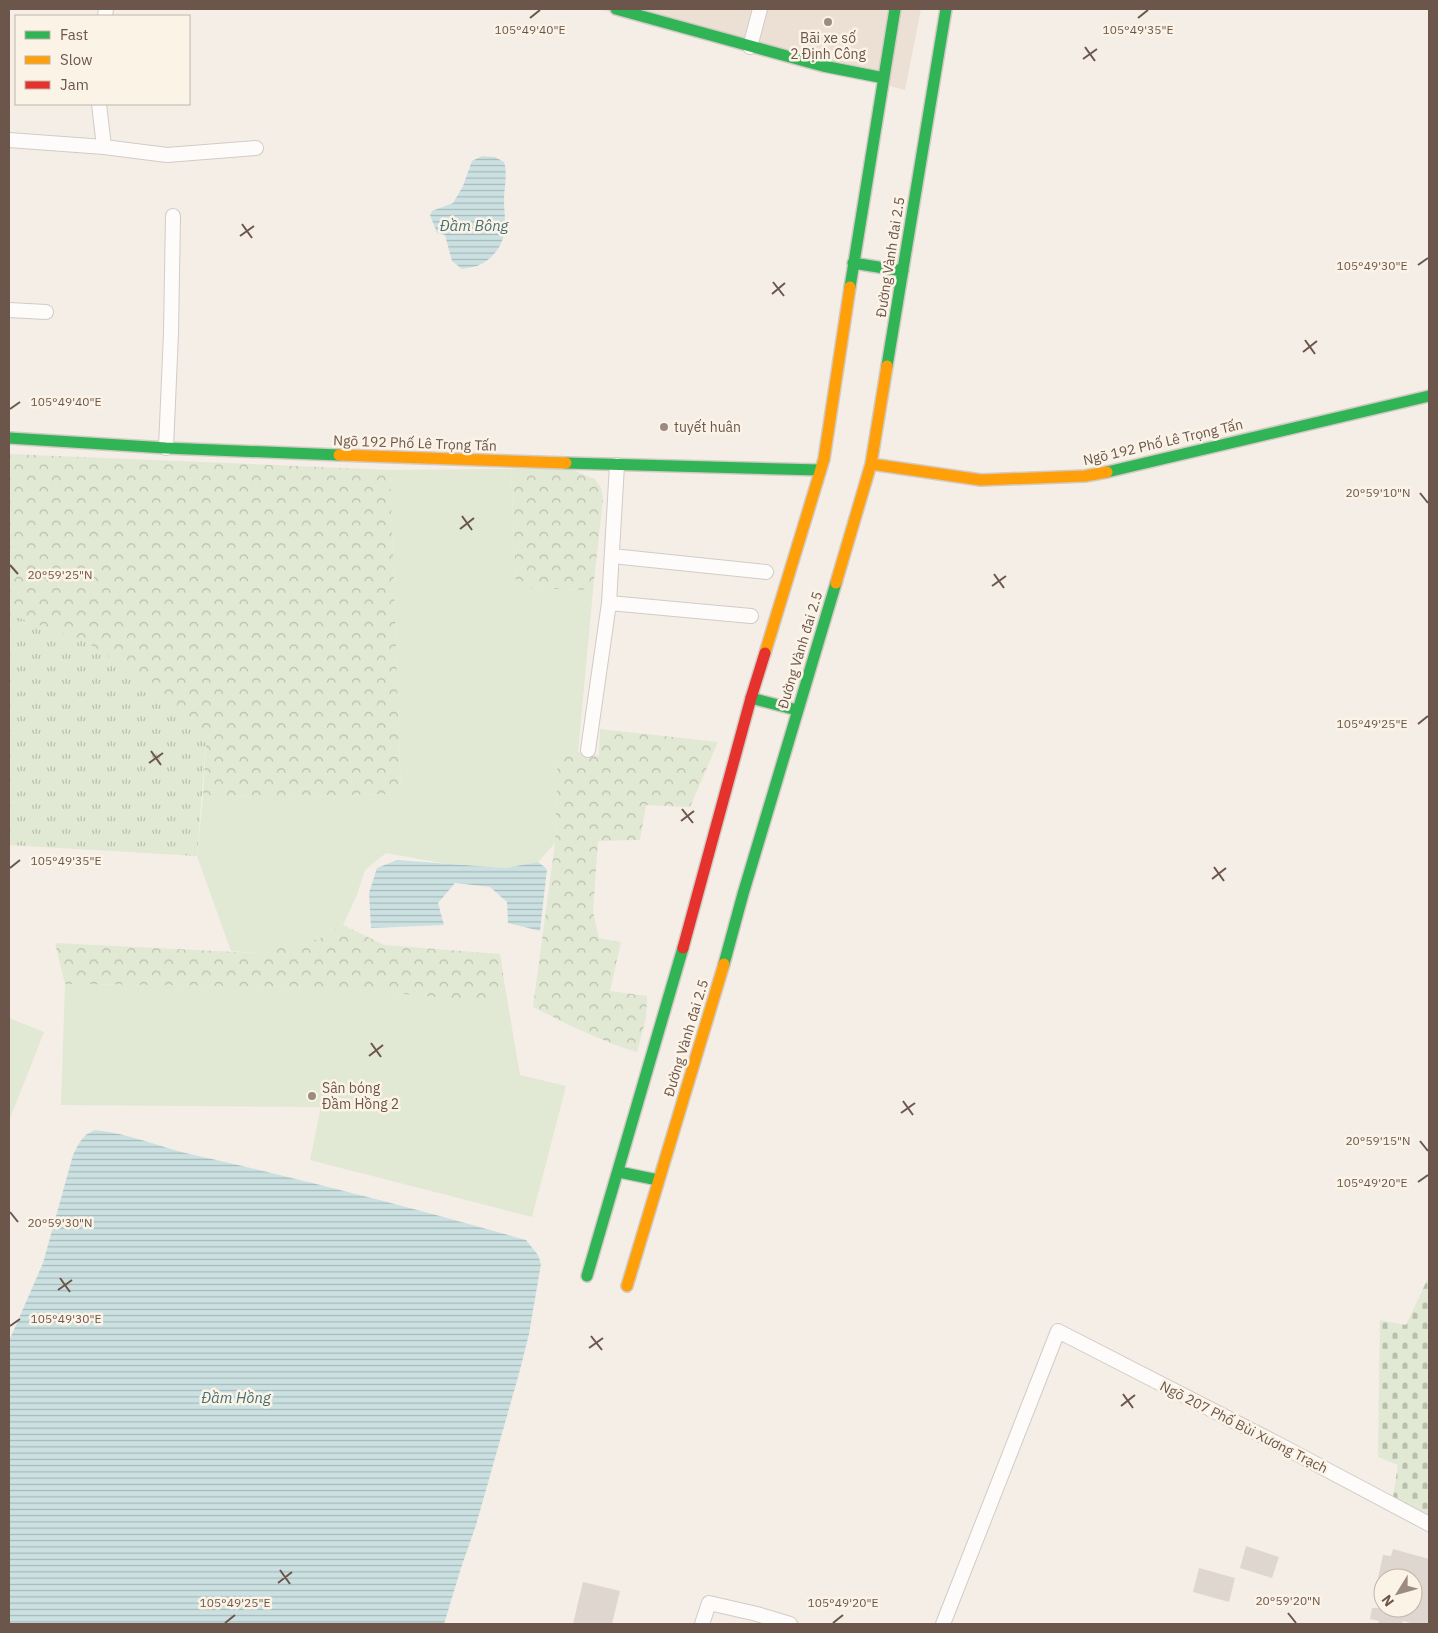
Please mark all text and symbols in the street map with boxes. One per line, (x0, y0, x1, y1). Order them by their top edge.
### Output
legend (15, 15, 190, 105)
marker: Bãi xe số 2 Định Công (822, 16, 834, 28)
text: 105°49'40"E (495, 22, 565, 37)
text: 105°49'35"E (1103, 22, 1173, 37)
text: Fast (60, 25, 88, 44)
place label: Bãi xe số 2 Định Công (790, 29, 866, 63)
text: Slow (60, 50, 93, 69)
text: Jam (60, 75, 89, 94)
street label: Đường Vành đai 2.5 (872, 195, 908, 319)
water label: Đầm Bông (440, 216, 510, 235)
text: 105°49'30"E (1337, 258, 1407, 273)
text: 105°49'40"E (31, 394, 101, 409)
street label: Ngõ 192 Phố Lê Trọng Tấn (1081, 415, 1245, 469)
place label: tuyết huân (674, 418, 741, 436)
marker: tuyết huân (658, 421, 670, 433)
street label: Ngõ 192 Phố Lê Trọng Tấn (333, 431, 497, 455)
text: 20°59'10"N (1345, 485, 1411, 500)
text: 20°59'25"N (27, 567, 93, 582)
street label: Đường Vành đai 2.5 (774, 589, 826, 711)
text: 105°49'25"E (1337, 716, 1407, 731)
text: 105°49'35"E (31, 853, 101, 868)
street label: Đường Vành đai 2.5 (660, 977, 712, 1099)
place label: Sân bóng Đầm Hồng 2 (322, 1079, 399, 1113)
marker: Sân bóng Đầm Hồng 2 (306, 1090, 318, 1102)
text: 20°59'15"N (1345, 1133, 1411, 1148)
text: 105°49'20"E (1337, 1175, 1407, 1190)
text: 20°59'30"N (27, 1215, 93, 1230)
text: 105°49'30"E (31, 1311, 101, 1326)
street label: Ngõ 207 Phố Bùi Xương Trạch (1157, 1377, 1331, 1477)
water label: Đầm Hồng (201, 1388, 272, 1407)
north arrow (1373, 1568, 1423, 1618)
text: N (1377, 1591, 1398, 1610)
text: 20°59'20"N (1255, 1593, 1321, 1608)
text: 105°49'25"E (200, 1595, 270, 1610)
text: 105°49'20"E (808, 1595, 878, 1610)

